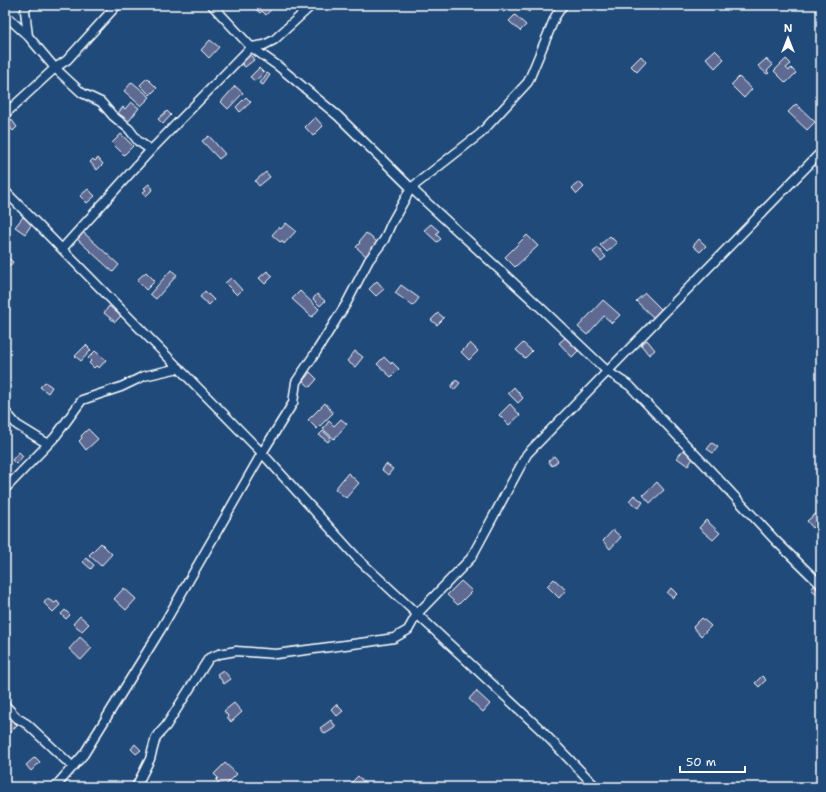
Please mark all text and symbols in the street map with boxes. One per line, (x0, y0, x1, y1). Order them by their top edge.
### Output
north arrow (768, 18, 808, 58)
text: N (784, 21, 793, 36)
scale bar (680, 748, 745, 774)
text: 50 m (686, 754, 716, 770)

